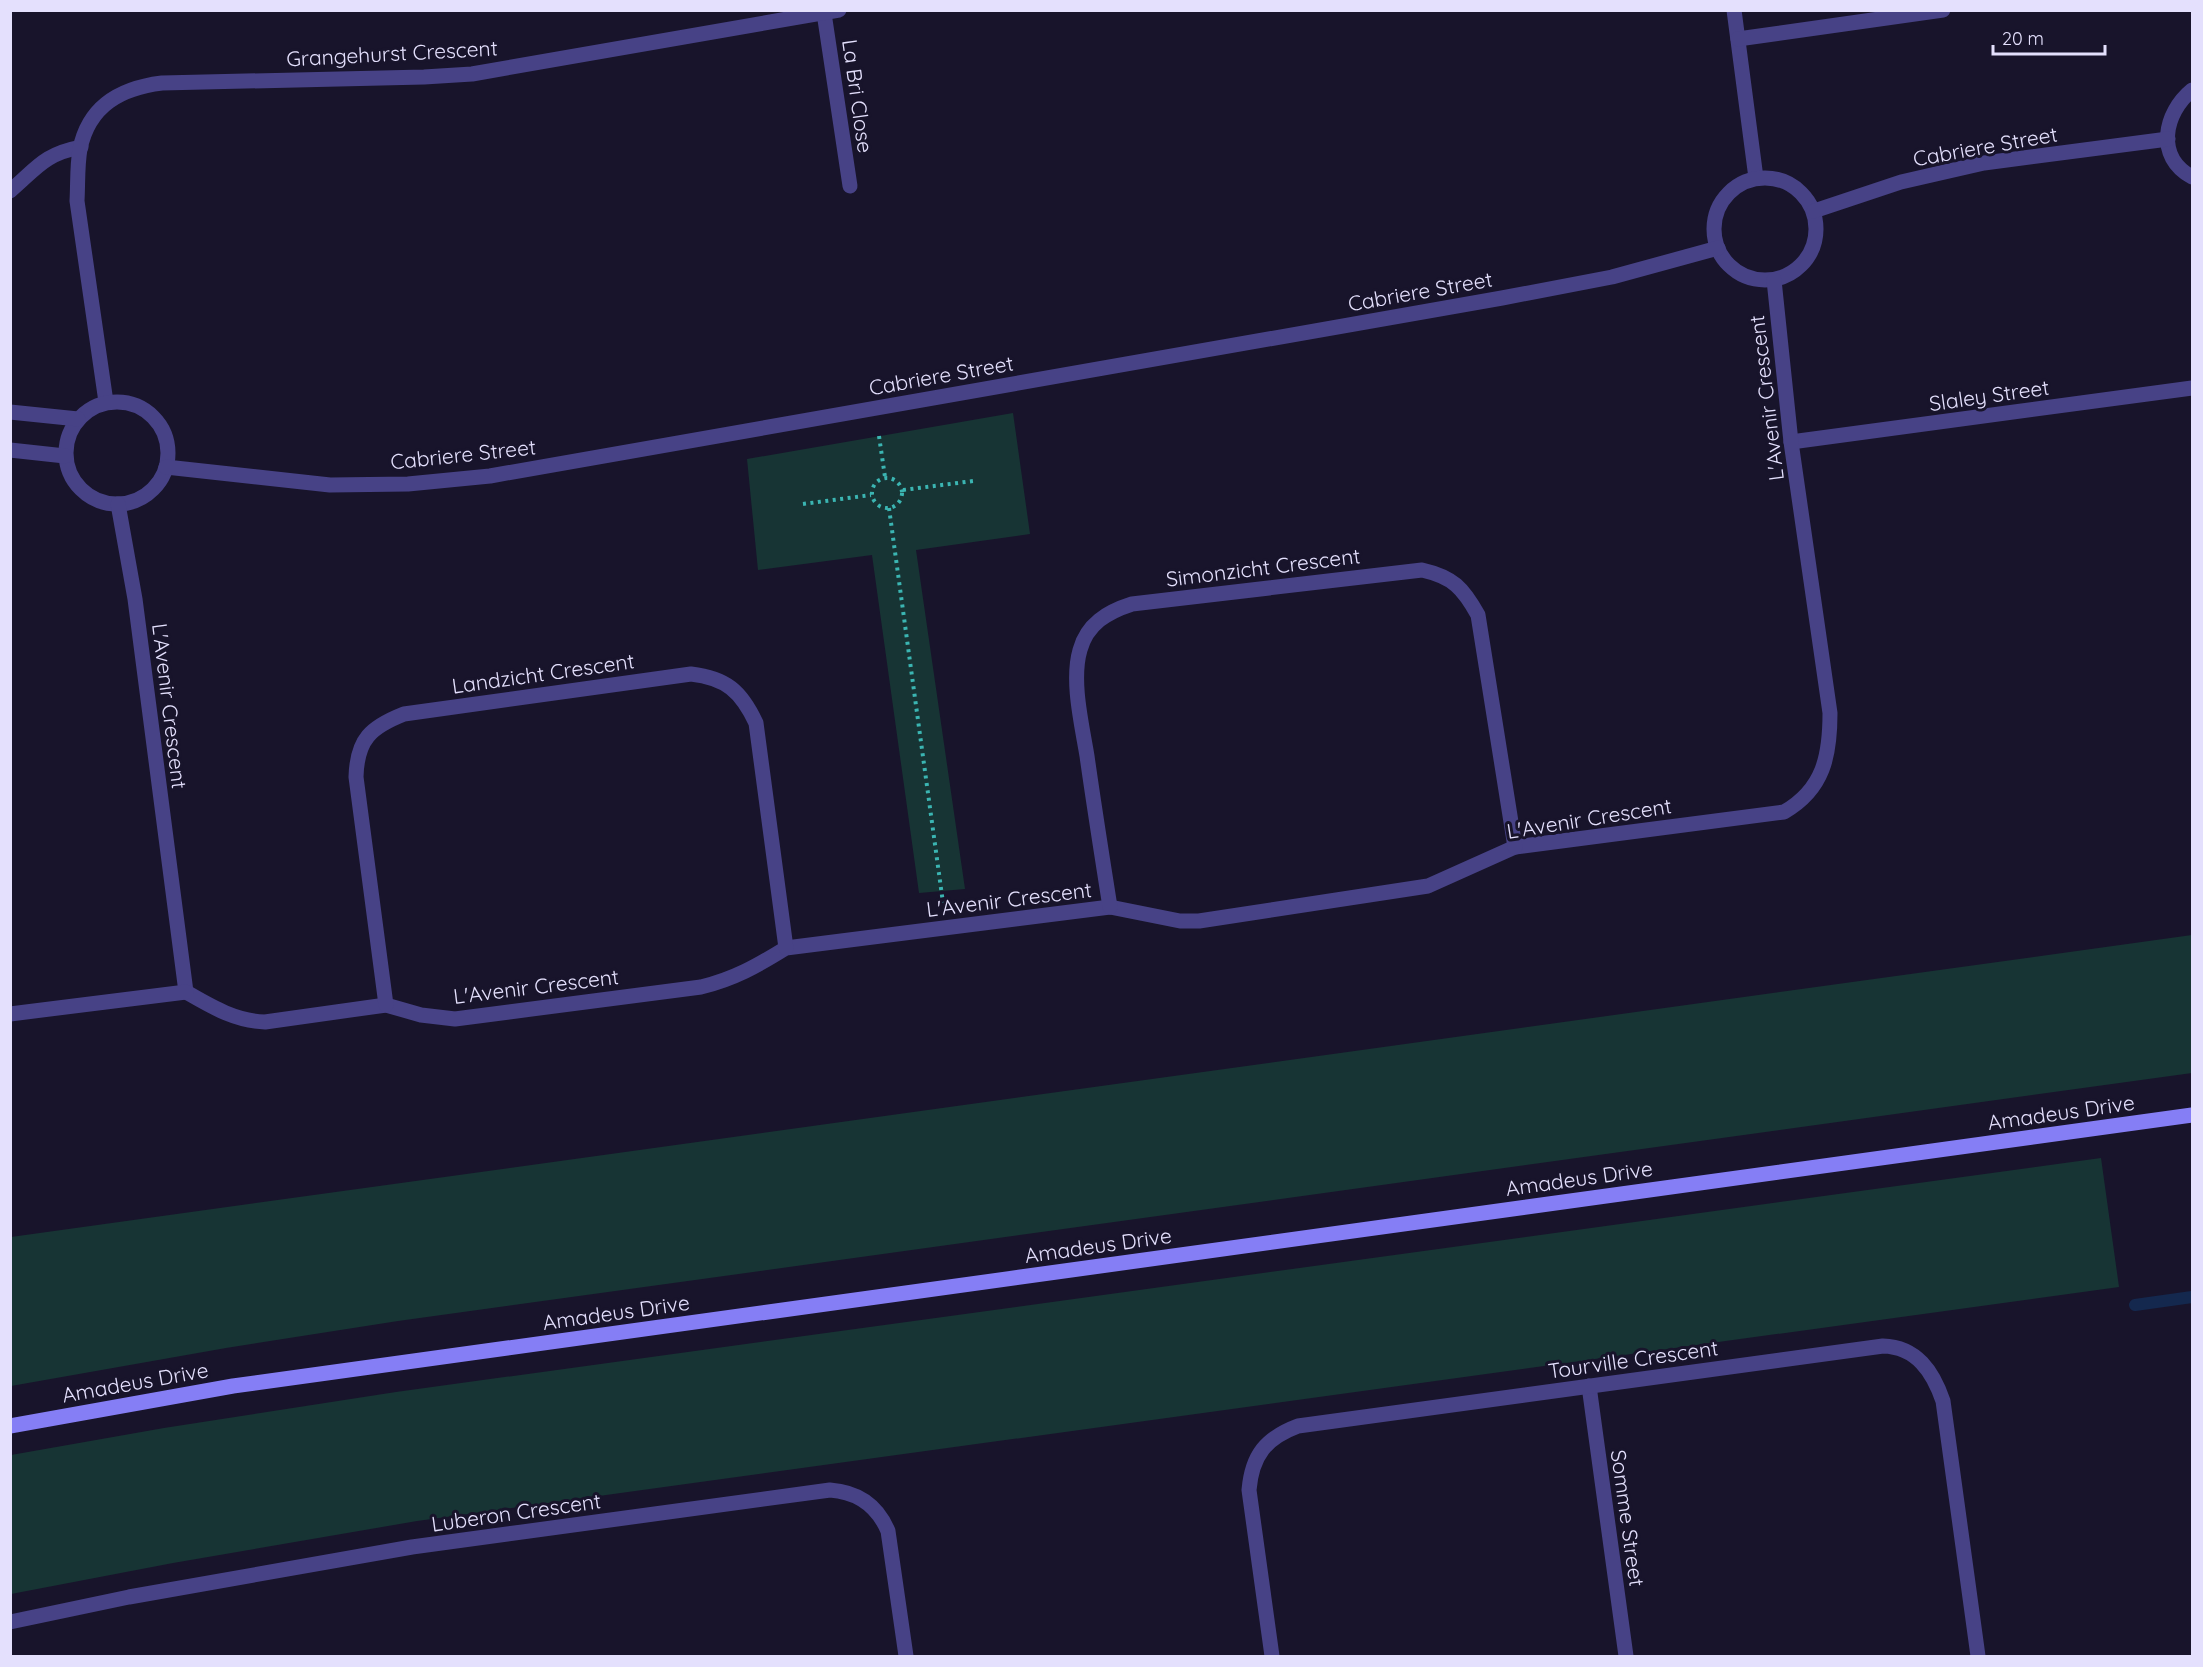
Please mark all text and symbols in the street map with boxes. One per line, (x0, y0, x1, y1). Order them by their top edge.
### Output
scale bar (1993, 18, 2106, 56)
text: 20 m (2002, 27, 2044, 50)
street label: Grangehurst Crescent (286, 34, 498, 72)
street label: La Bri Close (837, 38, 879, 154)
street label: Cabriere Street (1911, 121, 2059, 171)
street label: Cabriere Street (1346, 266, 1494, 316)
street label: L'Avenir Crescent (1743, 314, 1789, 482)
street label: Cabriere Street (867, 350, 1015, 400)
street label: Slaley Street (1927, 374, 2051, 416)
street label: Cabriere Street (389, 433, 537, 475)
street label: Simonzicht Crescent (1164, 542, 1362, 592)
street label: L'Avenir Crescent (147, 622, 193, 790)
street label: Landzicht Crescent (450, 647, 636, 699)
street label: L'Avenir Crescent (1505, 792, 1673, 844)
street label: L'Avenir Crescent (925, 876, 1093, 922)
street label: L'Avenir Crescent (452, 963, 620, 1009)
street label: Amadeus Drive (1986, 1089, 2136, 1135)
street label: Amadeus Drive (1504, 1155, 1654, 1201)
street label: Amadeus Drive (1023, 1222, 1173, 1268)
street label: Amadeus Drive (541, 1289, 691, 1335)
street label: Tourville Crescent (1546, 1334, 1720, 1384)
street label: Amadeus Drive (60, 1356, 210, 1408)
street label: Somme Street (1606, 1448, 1650, 1588)
street label: Luberon Crescent (430, 1487, 602, 1537)

